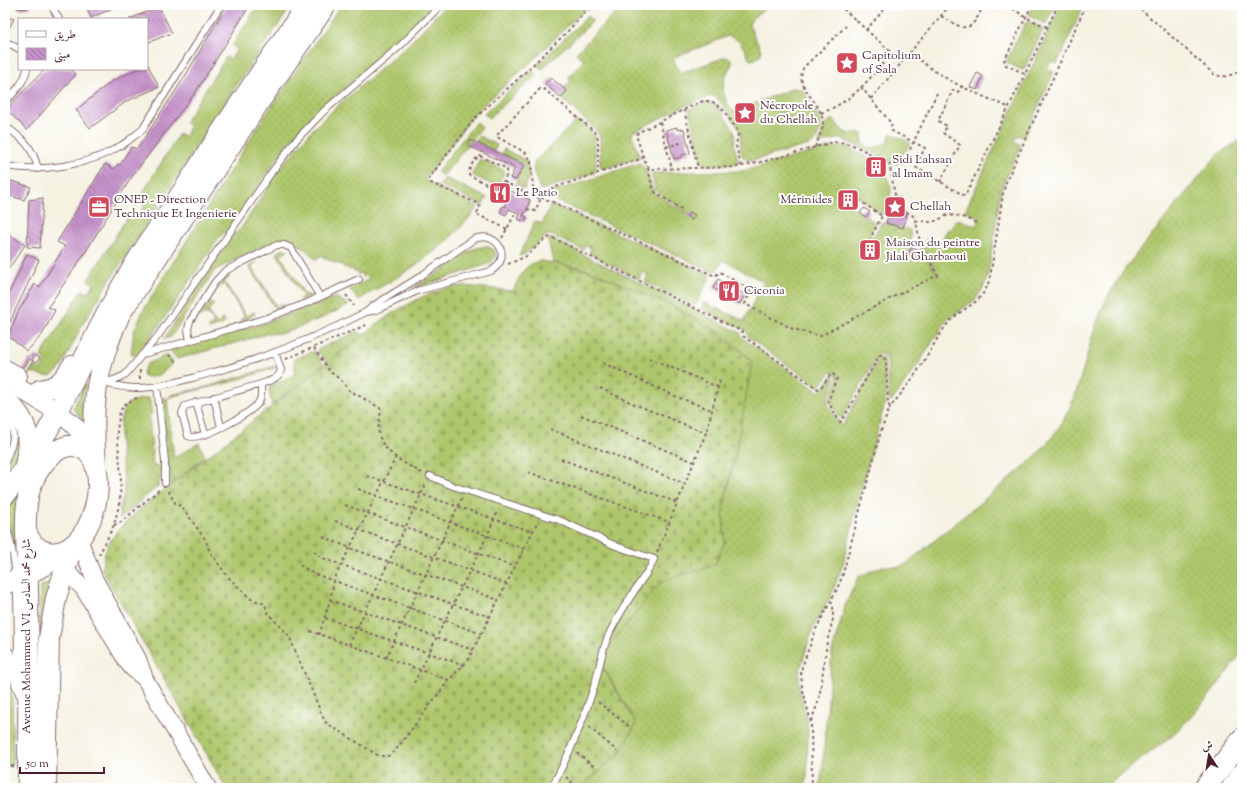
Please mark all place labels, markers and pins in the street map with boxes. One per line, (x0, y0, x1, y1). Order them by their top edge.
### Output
place label: Capitolium of Sala (862, 47, 921, 79)
place icon: Capitolium of Sala (834, 50, 860, 76)
place label: Nécropole du Chellah (760, 97, 818, 129)
place icon: Nécropole du Chellah (732, 100, 758, 126)
place label: Sidi Lahsan al Imam (892, 151, 952, 183)
building icon: Sidi Lahsan al Imam (863, 154, 889, 180)
restaurant icon: Le Patio (487, 180, 513, 206)
place label: Le Patio (516, 184, 558, 202)
building icon: Mérinides (835, 187, 861, 213)
place label: ONEP - Direction Technique Et Ingenierie (114, 191, 238, 223)
place label: Mérinides (780, 191, 832, 209)
office icon: ONEP - Direction Technique Et Ingenierie (86, 194, 112, 220)
place icon: Chellah (882, 194, 908, 220)
place label: Chellah (910, 198, 951, 216)
place label: Maison du peintre Jilali Gharbaoui (885, 234, 980, 266)
building icon: Maison du peintre Jilali Gharbaoui (857, 237, 883, 263)
restaurant icon: Ciconia (716, 278, 742, 304)
place label: Ciconia (744, 282, 785, 300)

